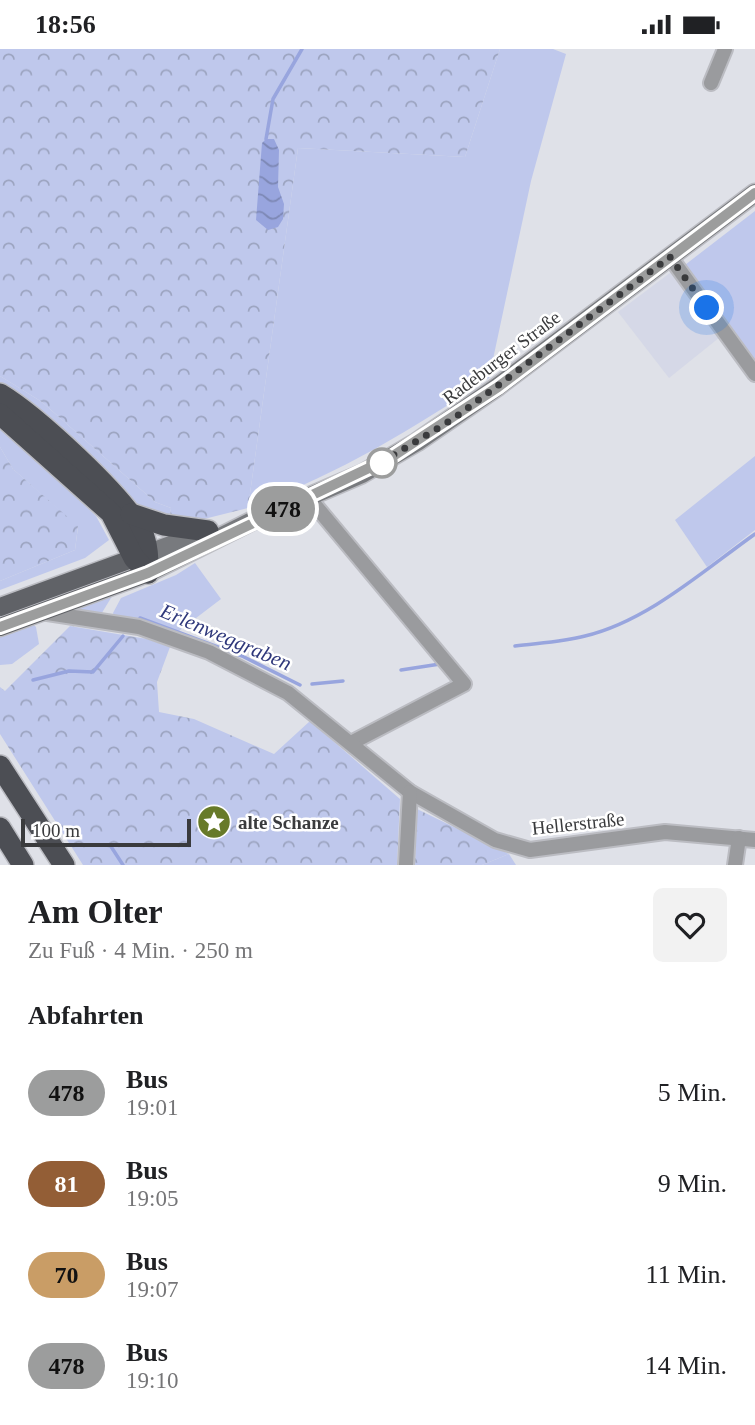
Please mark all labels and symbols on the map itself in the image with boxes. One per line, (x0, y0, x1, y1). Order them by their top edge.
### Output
your location (689, 290, 724, 325)
street label: Radeburger Straße (438, 306, 564, 408)
unlabelled marker (367, 448, 397, 478)
line badge: 478 (243, 486, 323, 532)
water label: Erlenweggraben (156, 598, 295, 675)
place icon: alte Schanze (195, 803, 233, 841)
street label: Hellerstraße (531, 808, 625, 839)
place label: alte Schanze (238, 812, 339, 833)
scale bar (21, 816, 191, 848)

